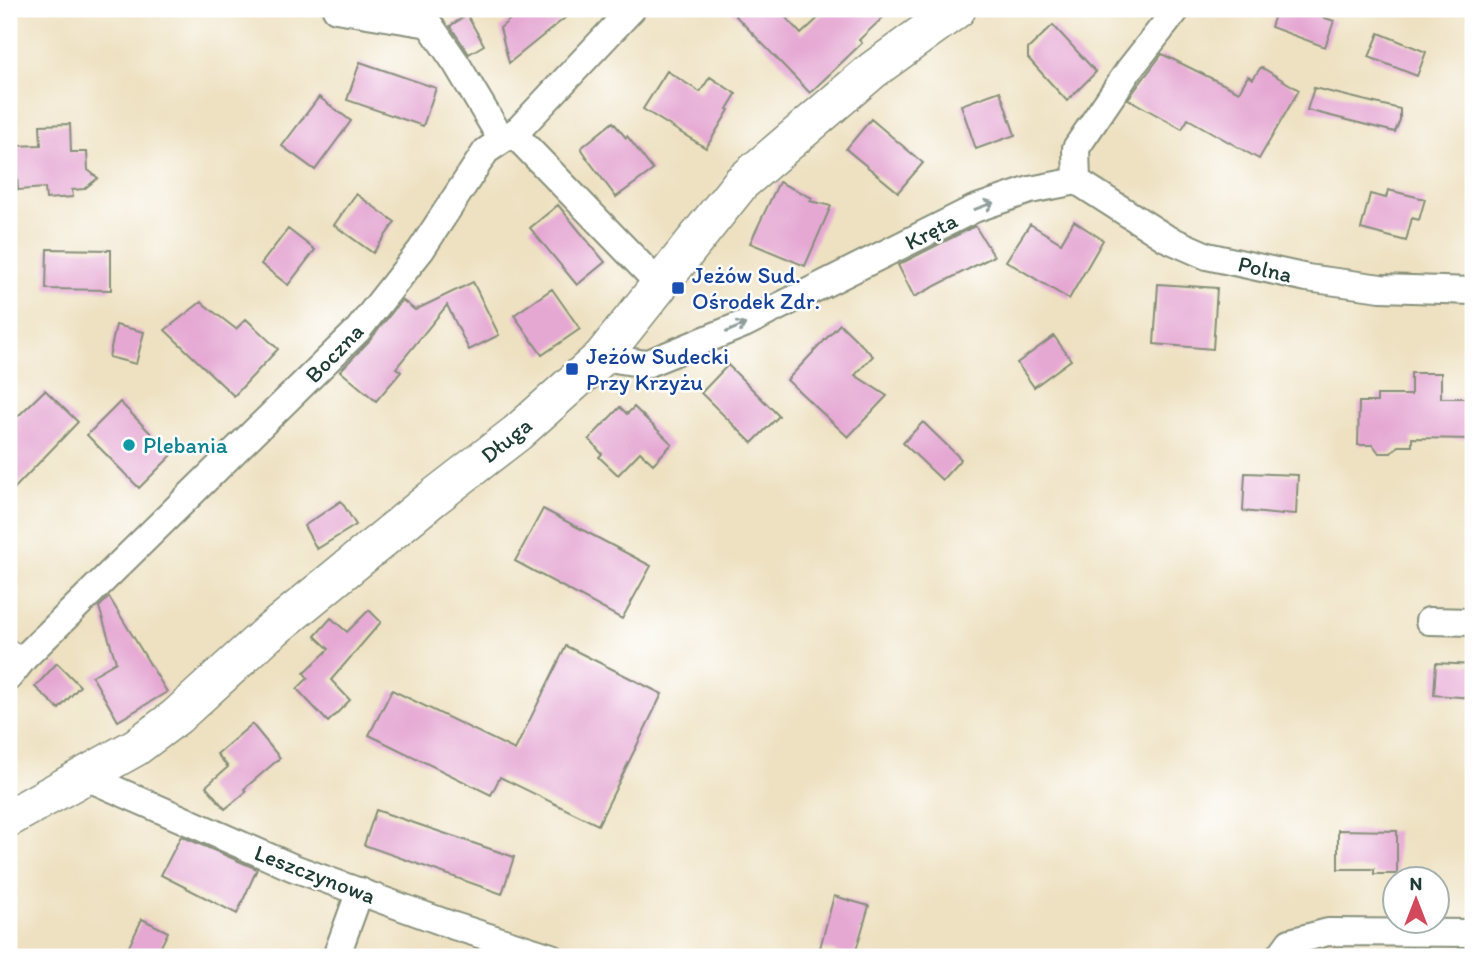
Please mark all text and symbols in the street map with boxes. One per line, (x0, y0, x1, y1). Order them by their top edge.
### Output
one-way arrow (972, 199, 994, 211)
street label: Kręta (900, 206, 962, 256)
street label: Polna (1235, 249, 1295, 289)
place label: Jeżów Sud. Ośrodek Zdr. (692, 261, 820, 315)
marker: Jeżów Sud. Ośrodek Zdr. (670, 280, 686, 296)
street label: Boczna (299, 317, 369, 389)
one-way arrow (724, 320, 746, 333)
place label: Jeżów Sudecki Przy Krzyżu (586, 342, 729, 396)
marker: Jeżów Sudecki Przy Krzyżu (564, 361, 580, 377)
street label: Długa (475, 411, 537, 469)
place label: Plebania (143, 431, 228, 459)
marker: Plebania (121, 437, 137, 453)
street label: Leszczynowa (251, 838, 379, 910)
north arrow (1380, 864, 1450, 934)
text: N (1410, 872, 1422, 895)

